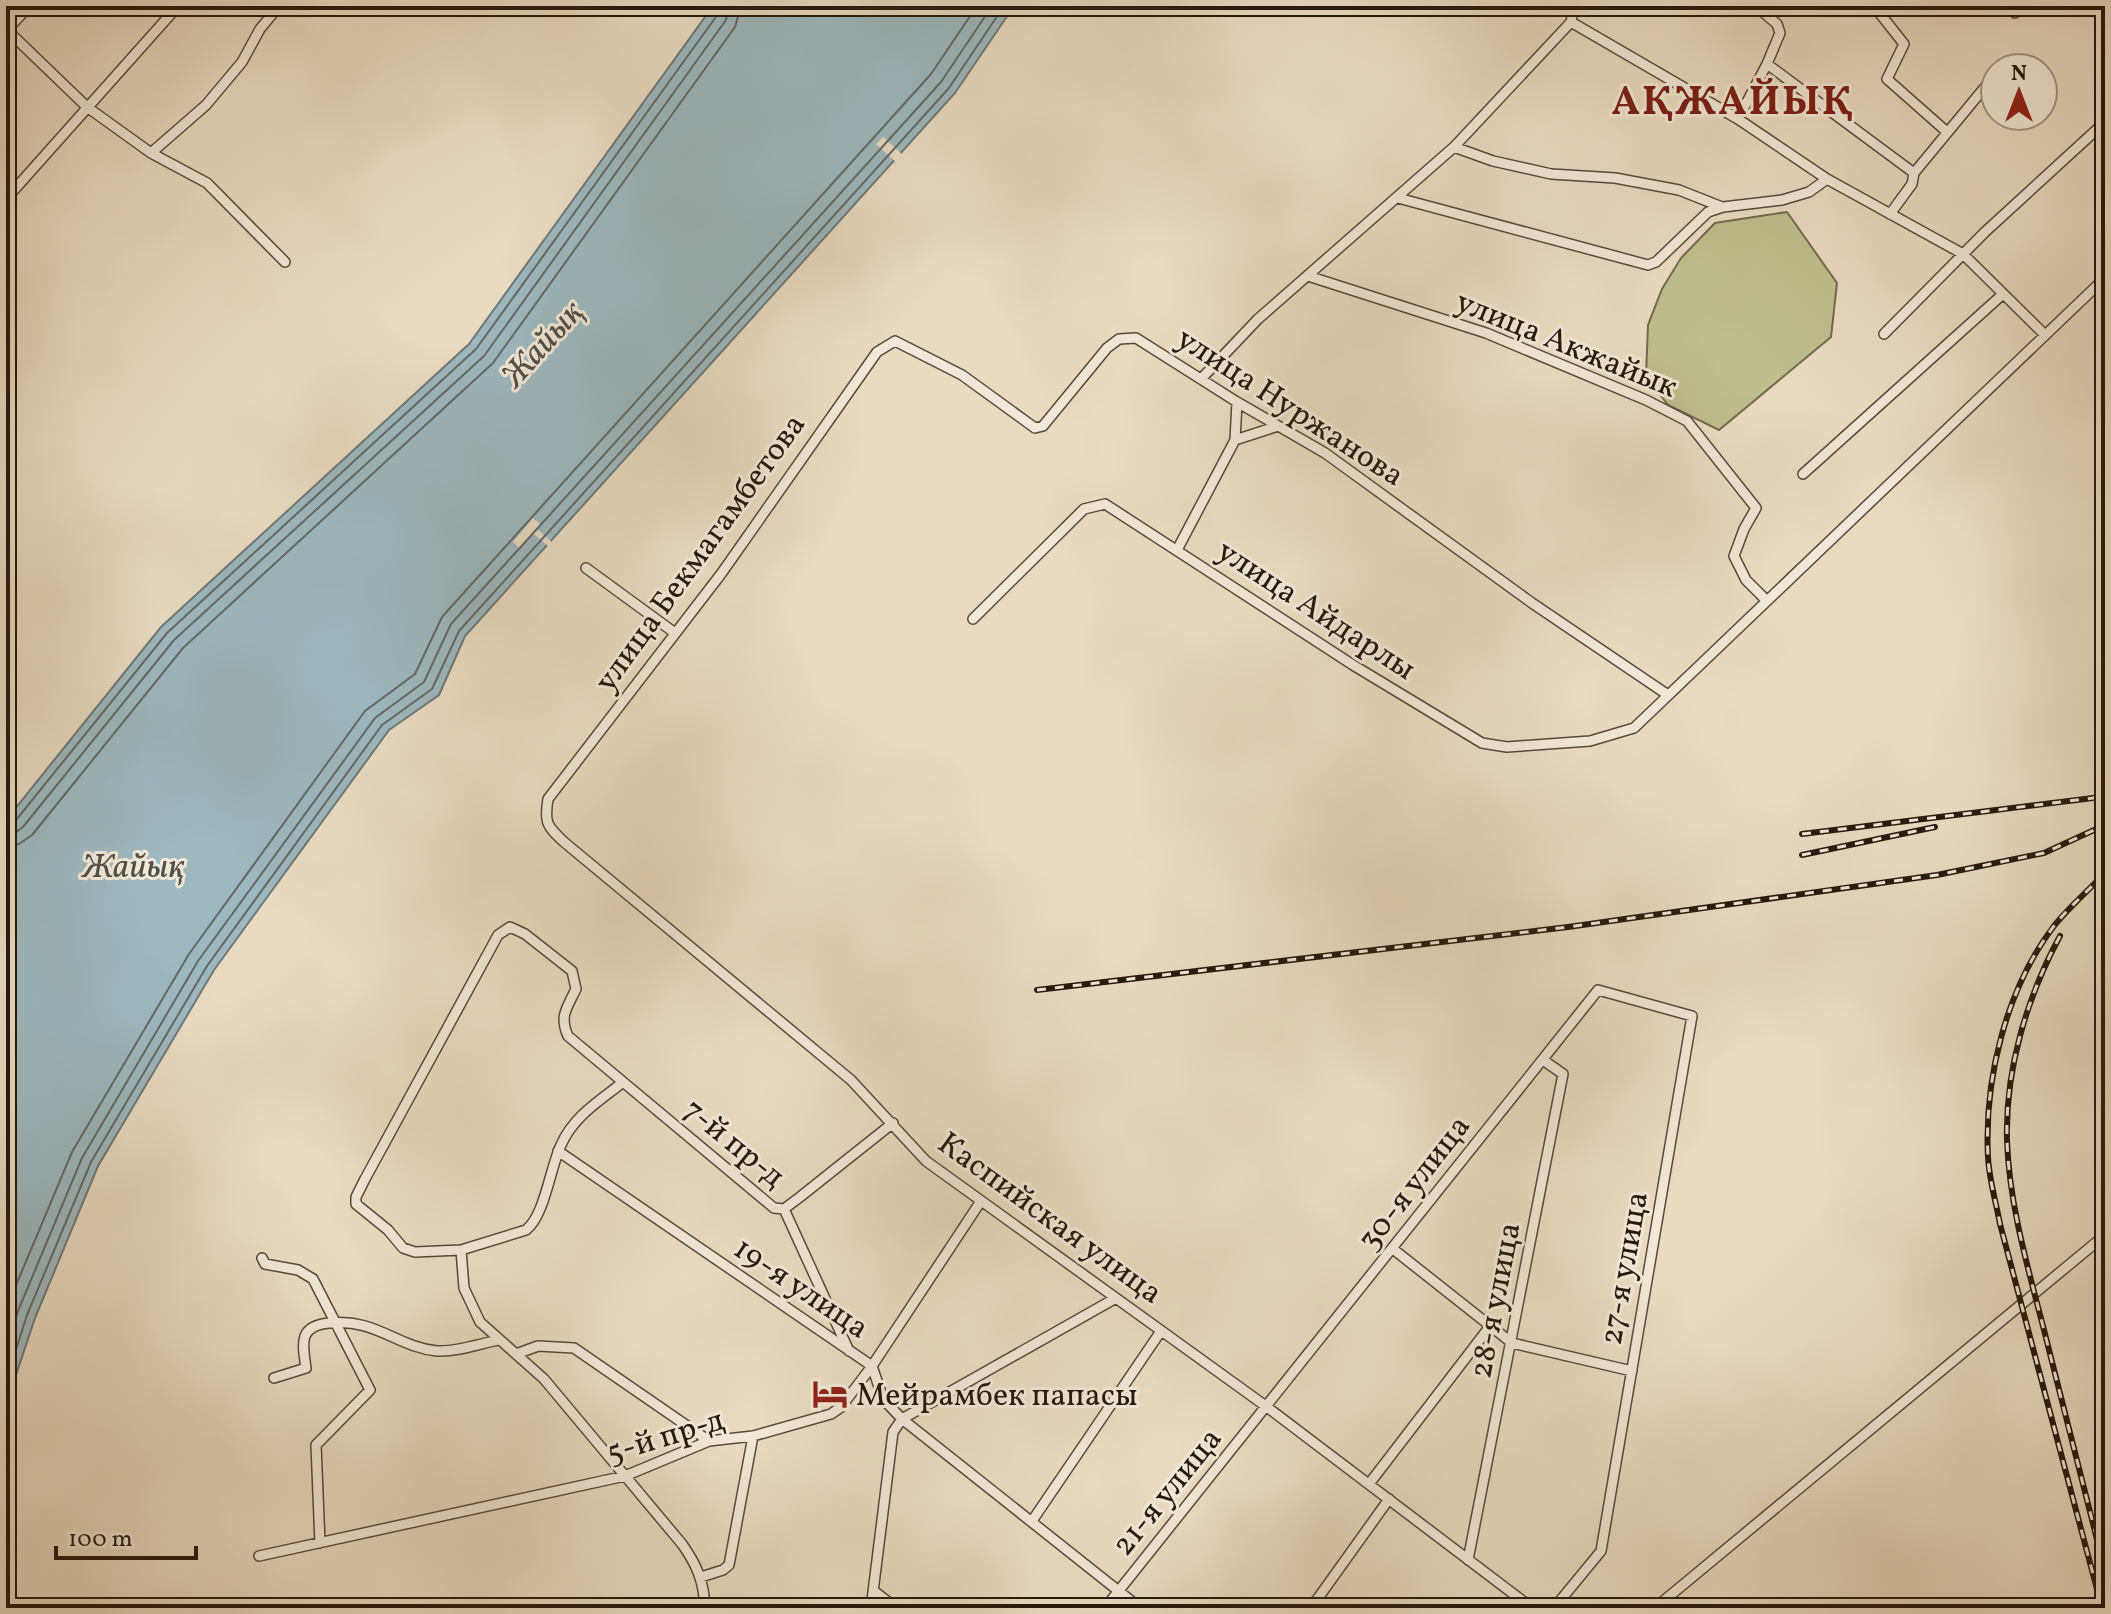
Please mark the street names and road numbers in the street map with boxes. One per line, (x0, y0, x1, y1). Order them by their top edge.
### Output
street label: улица Акжайык (1448, 281, 1683, 410)
street label: улица Нуржанова (1167, 318, 1412, 499)
street label: улица Бекмагамбетова (585, 406, 817, 702)
street label: улица Айдарлы (1207, 531, 1423, 692)
street label: 7-й пр-д (673, 1090, 793, 1199)
street label: 30-я улица (1349, 1107, 1482, 1261)
street label: Каспийская улица (928, 1123, 1171, 1316)
street label: 27-я улица (1591, 1188, 1661, 1349)
street label: 28-я улица (1460, 1219, 1534, 1382)
street label: 19-я улица (724, 1228, 877, 1351)
street label: 5-й пр-д (602, 1399, 730, 1477)
street label: 21-я улица (1103, 1419, 1234, 1566)

